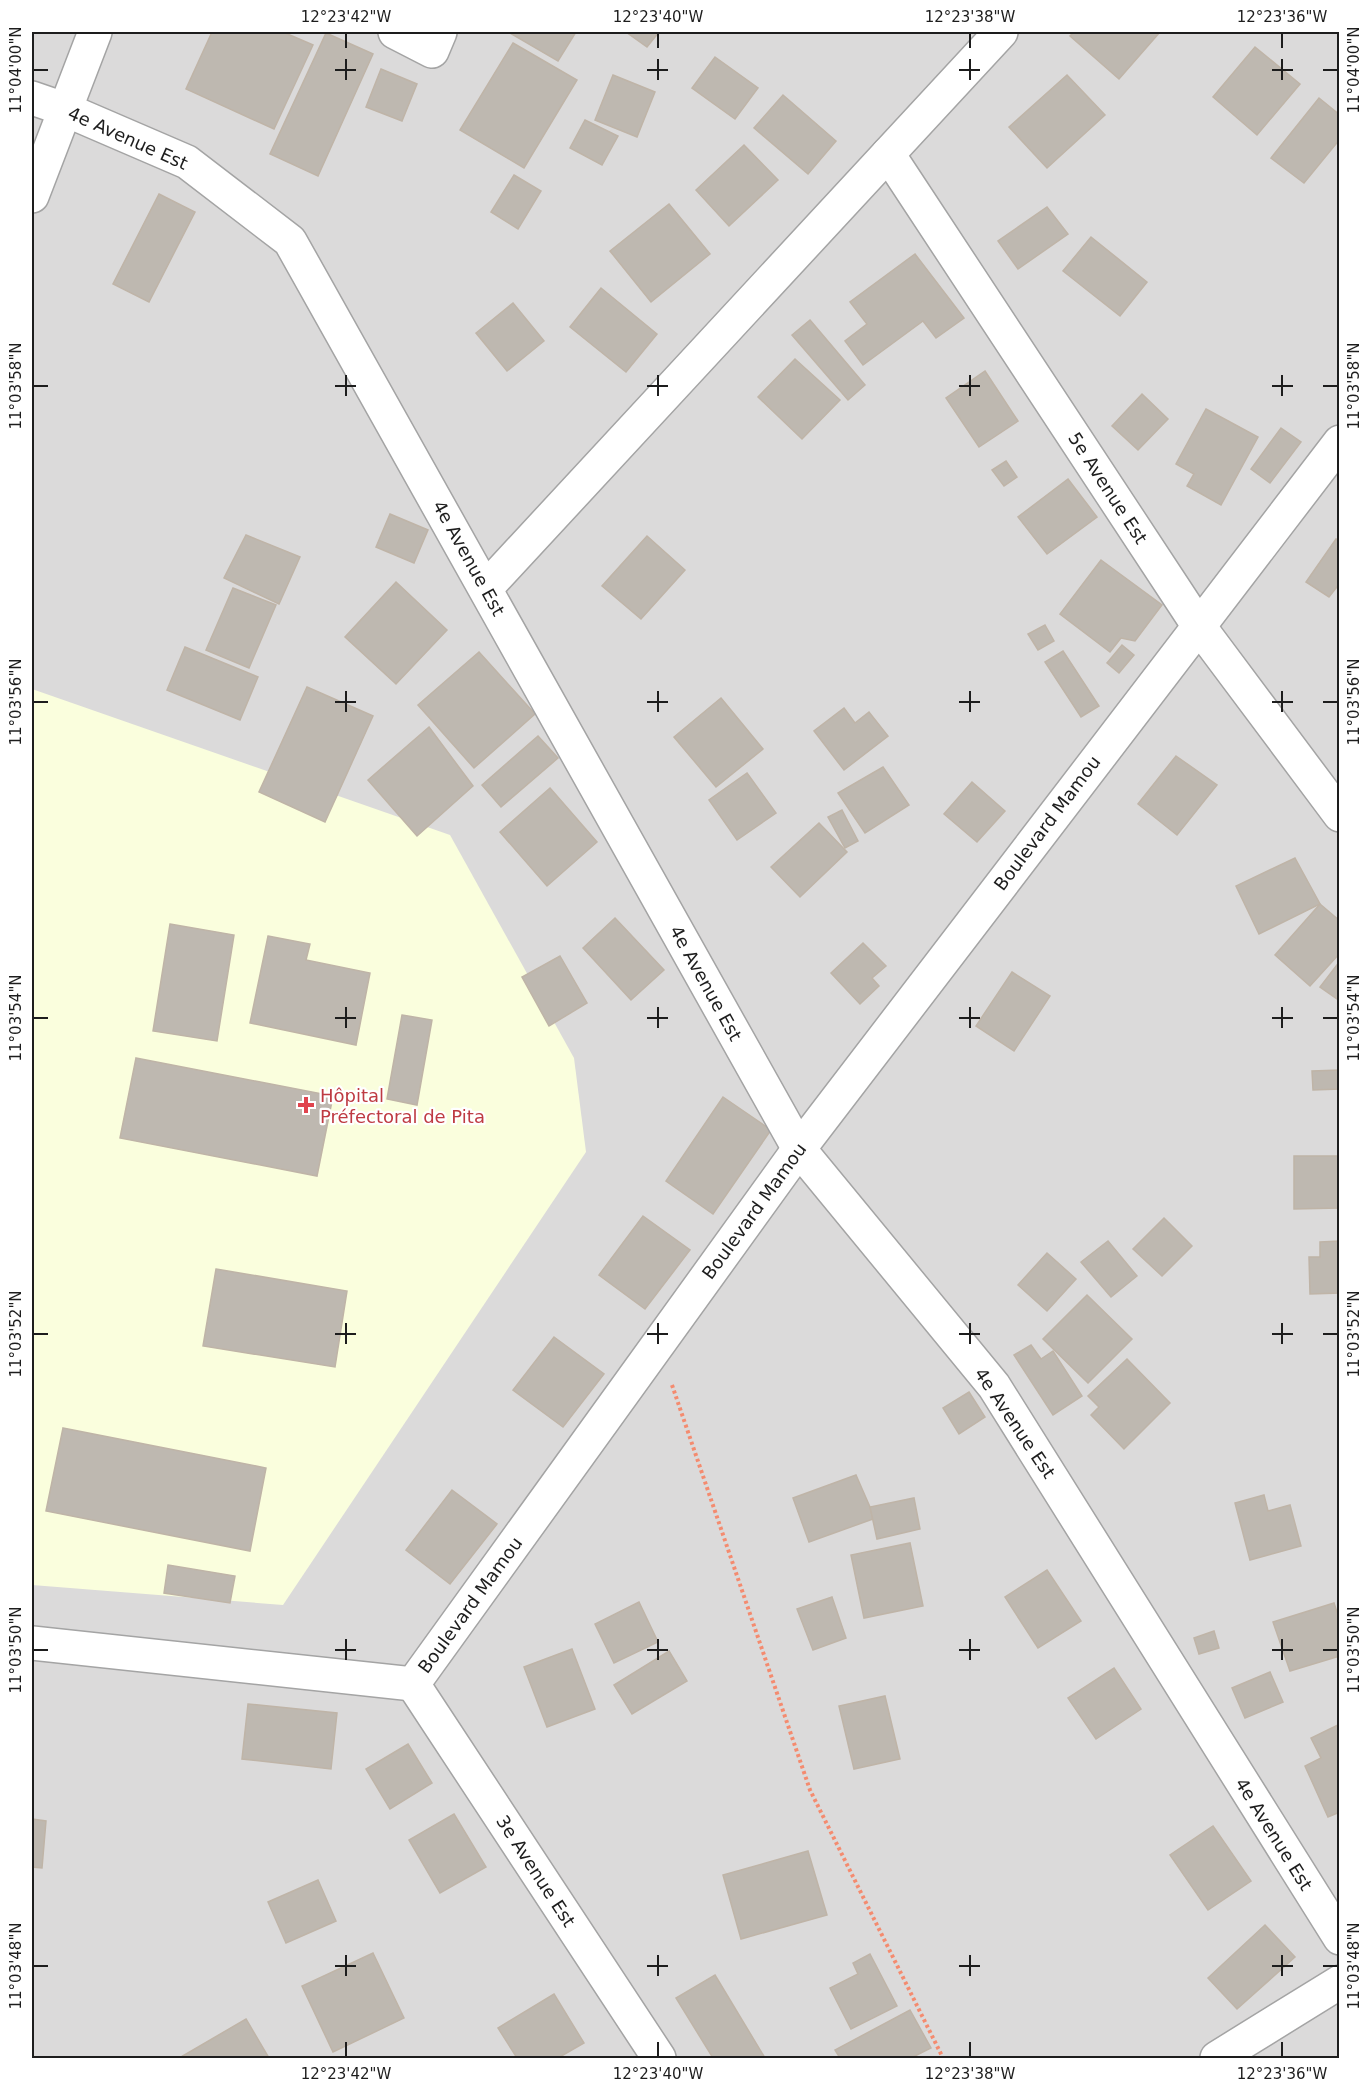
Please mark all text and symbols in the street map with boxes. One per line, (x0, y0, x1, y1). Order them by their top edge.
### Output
text: 12°23'42"W (301, 8, 391, 26)
text: 12°23'40"W (613, 8, 703, 26)
text: 12°23'38"W (925, 8, 1015, 26)
text: 12°23'36"W (1237, 8, 1327, 26)
text: 11°04'00"N (7, 26, 25, 114)
text: 11°04'00"N (1345, 26, 1363, 114)
street label: 4e Avenue Est (65, 102, 191, 174)
text: 11°03'58"N (7, 342, 25, 430)
text: 11°03'58"N (1345, 342, 1363, 430)
street label: 5e Avenue Est (1064, 428, 1152, 548)
street label: 4e Avenue Est (429, 497, 509, 619)
text: 11°03'56"N (7, 658, 25, 746)
text: 11°03'56"N (1345, 658, 1363, 746)
street label: Boulevard Mamou (989, 751, 1105, 895)
street label: 4e Avenue Est (666, 922, 746, 1044)
text: 11°03'54"N (7, 974, 25, 1062)
text: 11°03'54"N (1345, 974, 1363, 1062)
place label: Hôpital Préfectoral de Pita (320, 1085, 485, 1127)
marker: Hôpital Préfectoral de Pita (297, 1096, 315, 1114)
street label: Boulevard Mamou (698, 1139, 810, 1283)
text: 11°03'52"N (7, 1290, 25, 1378)
text: 11°03'52"N (1345, 1290, 1363, 1378)
street label: 4e Avenue Est (970, 1364, 1060, 1482)
street label: Boulevard Mamou (414, 1533, 526, 1677)
text: 11°03'50"N (7, 1606, 25, 1694)
text: 11°03'50"N (1345, 1606, 1363, 1694)
street label: 4e Avenue Est (1231, 1774, 1317, 1894)
street label: 3e Avenue Est (492, 1811, 580, 1931)
text: 11°03'48"N (7, 1922, 25, 2010)
text: 11°03'48"N (1345, 1922, 1363, 2010)
text: 12°23'42"W (301, 2065, 391, 2083)
text: 12°23'40"W (613, 2065, 703, 2083)
text: 12°23'38"W (925, 2065, 1015, 2083)
text: 12°23'36"W (1237, 2065, 1327, 2083)

